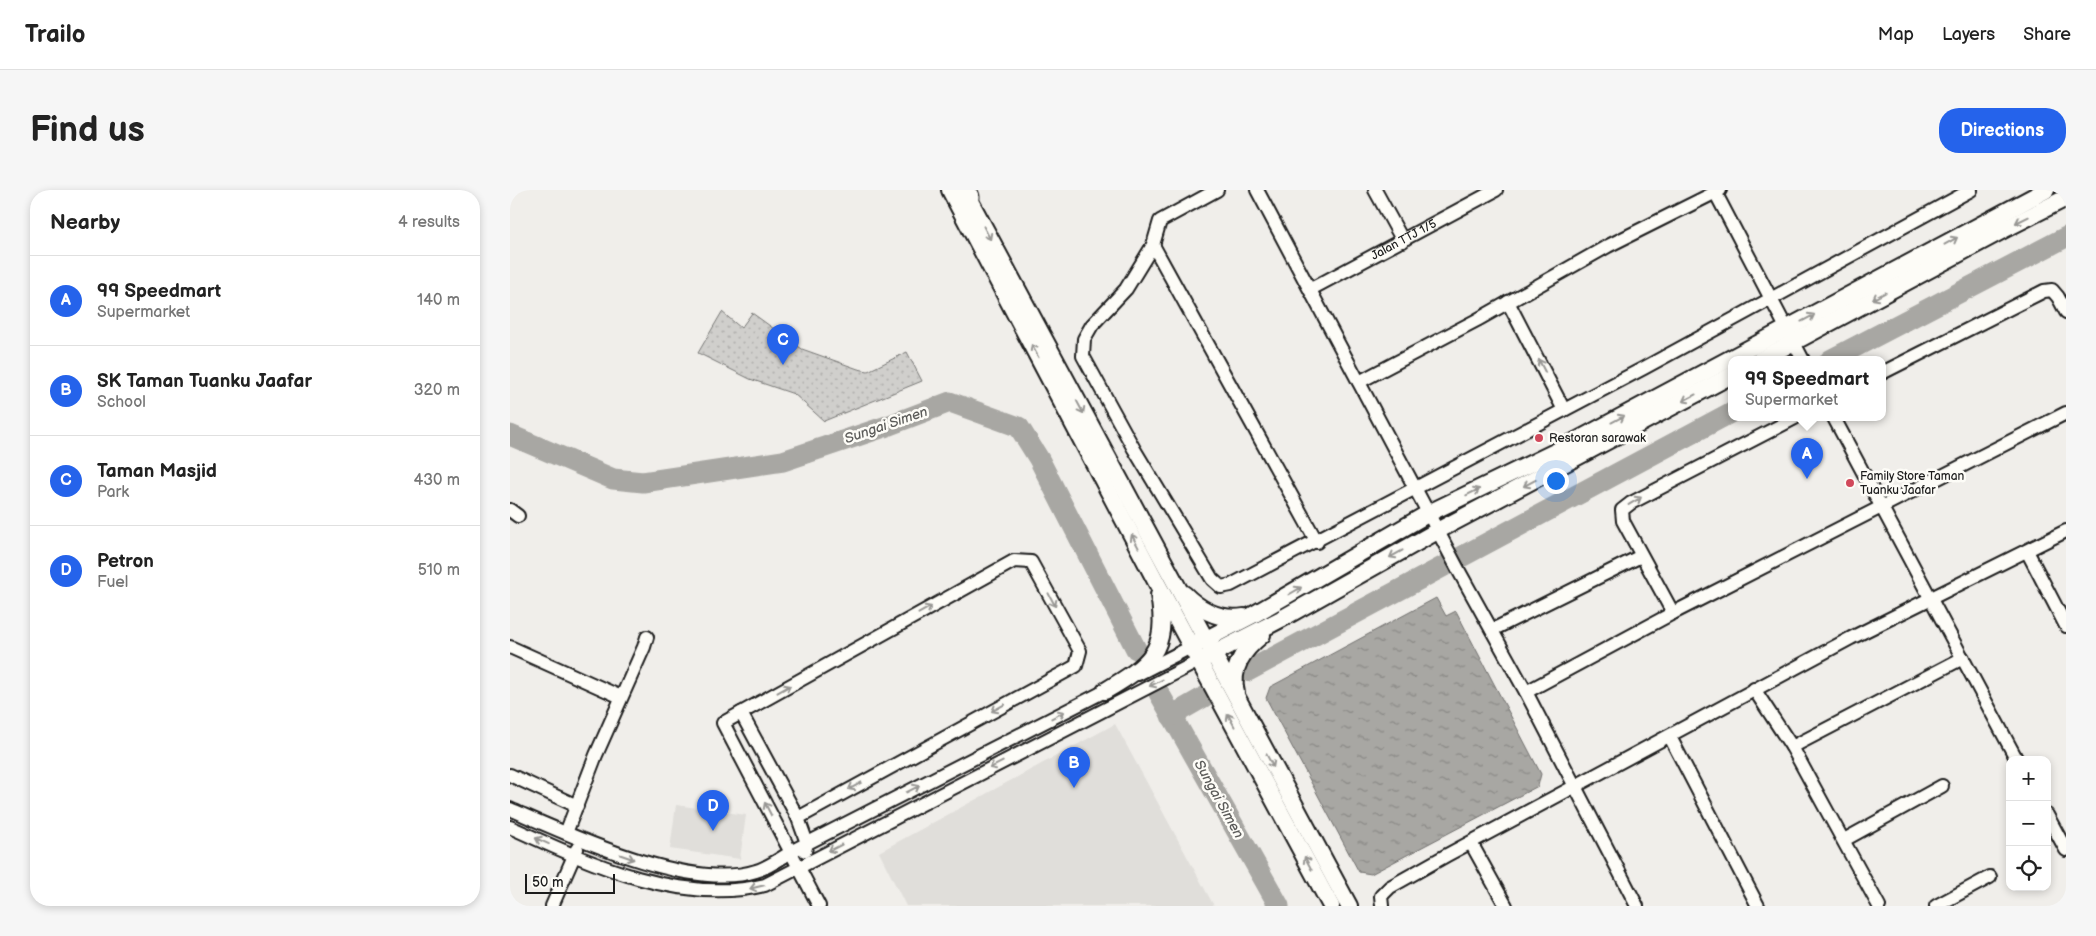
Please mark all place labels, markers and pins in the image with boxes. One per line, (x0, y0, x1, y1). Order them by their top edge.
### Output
pin: C (767, 324, 799, 365)
place label: Restoran sarawak (1549, 431, 1646, 446)
marker: Restoran sarawak (1533, 432, 1545, 444)
pin: A (1791, 438, 1823, 479)
place label: Family Store Taman Tuanku Jaafar (1860, 469, 1965, 498)
marker: Family Store Taman Tuanku Jaafar (1844, 477, 1856, 489)
pin: B (1058, 747, 1090, 788)
pin: D (697, 790, 729, 831)

